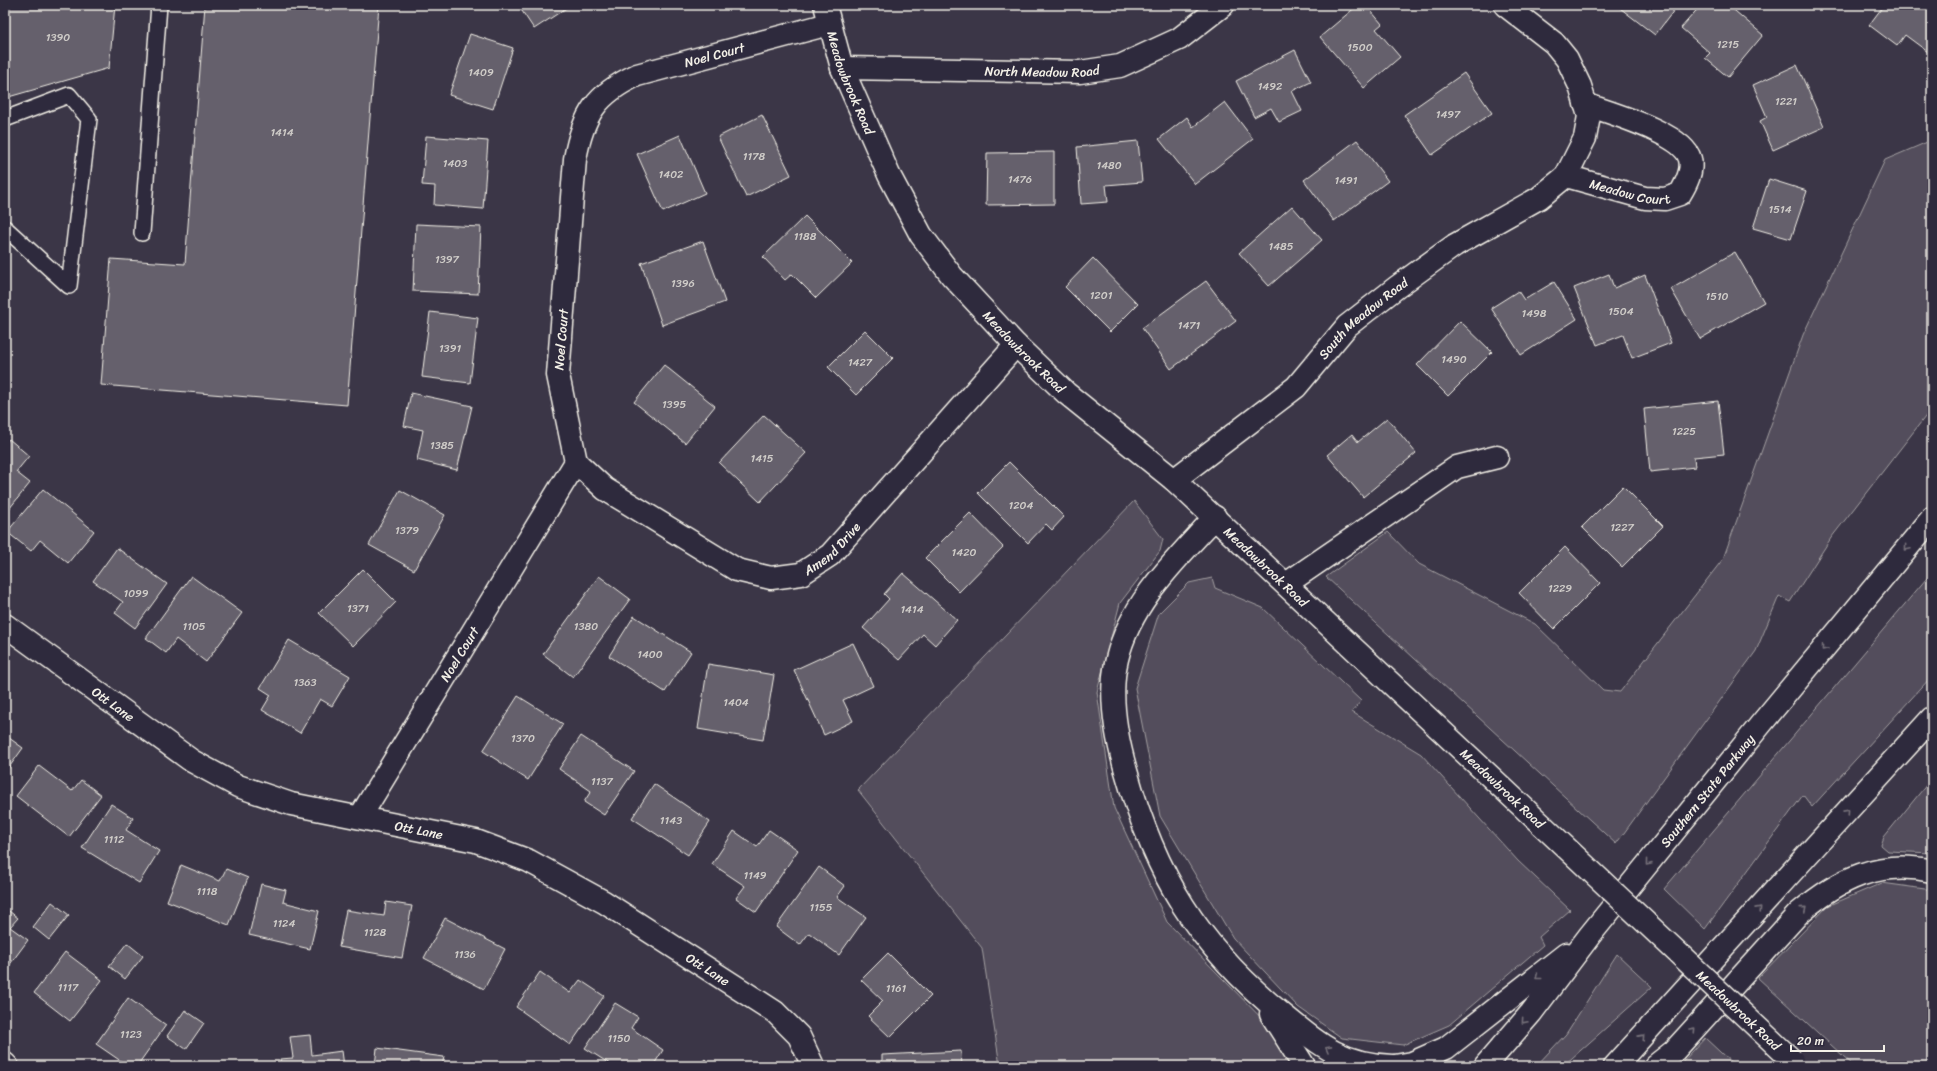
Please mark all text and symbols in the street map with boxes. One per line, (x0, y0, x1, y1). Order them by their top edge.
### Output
house number: 1390 (46, 28, 70, 47)
street label: Meadowbrook Road (821, 28, 882, 139)
street label: Noel Court (682, 35, 748, 73)
house number: 1215 (1717, 35, 1740, 54)
house number: 1500 (1347, 38, 1373, 57)
street label: North Meadow Road (984, 58, 1102, 83)
house number: 1409 (468, 63, 494, 82)
house number: 1492 (1258, 77, 1283, 96)
house number: 1221 (1775, 92, 1797, 111)
house number: 1497 (1436, 105, 1461, 124)
house number: 1414 (270, 123, 294, 142)
house number: 1178 (743, 147, 766, 166)
house number: 1403 (443, 154, 467, 173)
house number: 1480 (1096, 156, 1122, 175)
house number: 1402 (659, 165, 684, 184)
house number: 1476 (1008, 170, 1032, 189)
house number: 1491 (1334, 171, 1358, 190)
street label: Meadow Court (1587, 172, 1674, 210)
house number: 1514 (1768, 200, 1792, 219)
house number: 1188 (794, 227, 817, 246)
house number: 1485 (1269, 237, 1294, 256)
house number: 1397 (435, 250, 460, 269)
street label: South Meadow Road (1312, 270, 1414, 364)
house number: 1396 (671, 274, 695, 293)
house number: 1201 (1090, 286, 1113, 305)
house number: 1510 (1705, 287, 1729, 306)
house number: 1504 (1608, 302, 1634, 321)
house number: 1498 (1522, 304, 1547, 323)
street label: Meadowbrook Road (977, 305, 1072, 399)
street label: Noel Court (547, 307, 575, 371)
house number: 1471 (1178, 316, 1201, 335)
house number: 1391 (439, 339, 461, 358)
house number: 1490 (1441, 350, 1467, 369)
house number: 1427 (848, 353, 873, 372)
house number: 1395 (662, 395, 686, 414)
house number: 1225 (1672, 422, 1696, 441)
house number: 1385 (430, 436, 454, 455)
house number: 1415 (750, 449, 774, 468)
house number: 1204 (1009, 496, 1034, 515)
street label: Amend Drive (798, 516, 866, 582)
house number: 1227 (1610, 518, 1635, 537)
house number: 1379 (395, 521, 419, 540)
street label: Meadowbrook Road (1218, 521, 1315, 613)
house number: 1420 (952, 543, 976, 562)
one-way arrow (1904, 543, 1911, 551)
house number: 1229 (1548, 579, 1572, 598)
house number: 1099 (123, 584, 149, 603)
house number: 1371 (347, 599, 369, 618)
house number: 1414 (900, 600, 924, 619)
house number: 1105 (182, 617, 206, 636)
house number: 1380 (574, 617, 598, 636)
street label: Noel Court (433, 621, 485, 686)
one-way arrow (1821, 643, 1828, 651)
house number: 1400 (637, 645, 663, 664)
house number: 1363 (293, 673, 317, 692)
street label: Ott Lane (87, 680, 140, 728)
house number: 1404 (723, 693, 749, 712)
street label: Southern State Parkway (1654, 728, 1761, 852)
house number: 1370 (511, 729, 535, 748)
street label: Meadowbrook Road (1455, 742, 1551, 835)
house number: 1137 (591, 772, 614, 791)
one-way arrow (1842, 810, 1849, 817)
house number: 1143 (660, 811, 682, 830)
street label: Ott Lane (393, 814, 445, 846)
house number: 1112 (104, 830, 125, 849)
one-way arrow (1646, 859, 1653, 866)
house number: 1149 (743, 866, 767, 885)
house number: 1118 (197, 882, 218, 901)
house number: 1155 (810, 898, 833, 917)
one-way arrow (1755, 906, 1762, 914)
one-way arrow (1799, 906, 1807, 914)
house number: 1124 (273, 914, 295, 933)
house number: 1128 (364, 923, 387, 942)
house number: 1136 (454, 945, 476, 964)
street label: Ott Lane (681, 946, 735, 992)
street label: Meadowbrook Road (1691, 964, 1787, 1057)
one-way arrow (1535, 972, 1542, 979)
house number: 1117 (58, 978, 79, 997)
house number: 1161 (886, 979, 906, 998)
one-way arrow (1521, 1017, 1528, 1024)
house number: 1123 (120, 1025, 142, 1044)
one-way arrow (1689, 1027, 1696, 1035)
scale bar (1791, 1027, 1884, 1053)
house number: 1150 (607, 1029, 631, 1048)
text: 20 m (1797, 1030, 1824, 1052)
one-way arrow (1637, 1034, 1644, 1042)
one-way arrow (1325, 1047, 1332, 1054)

